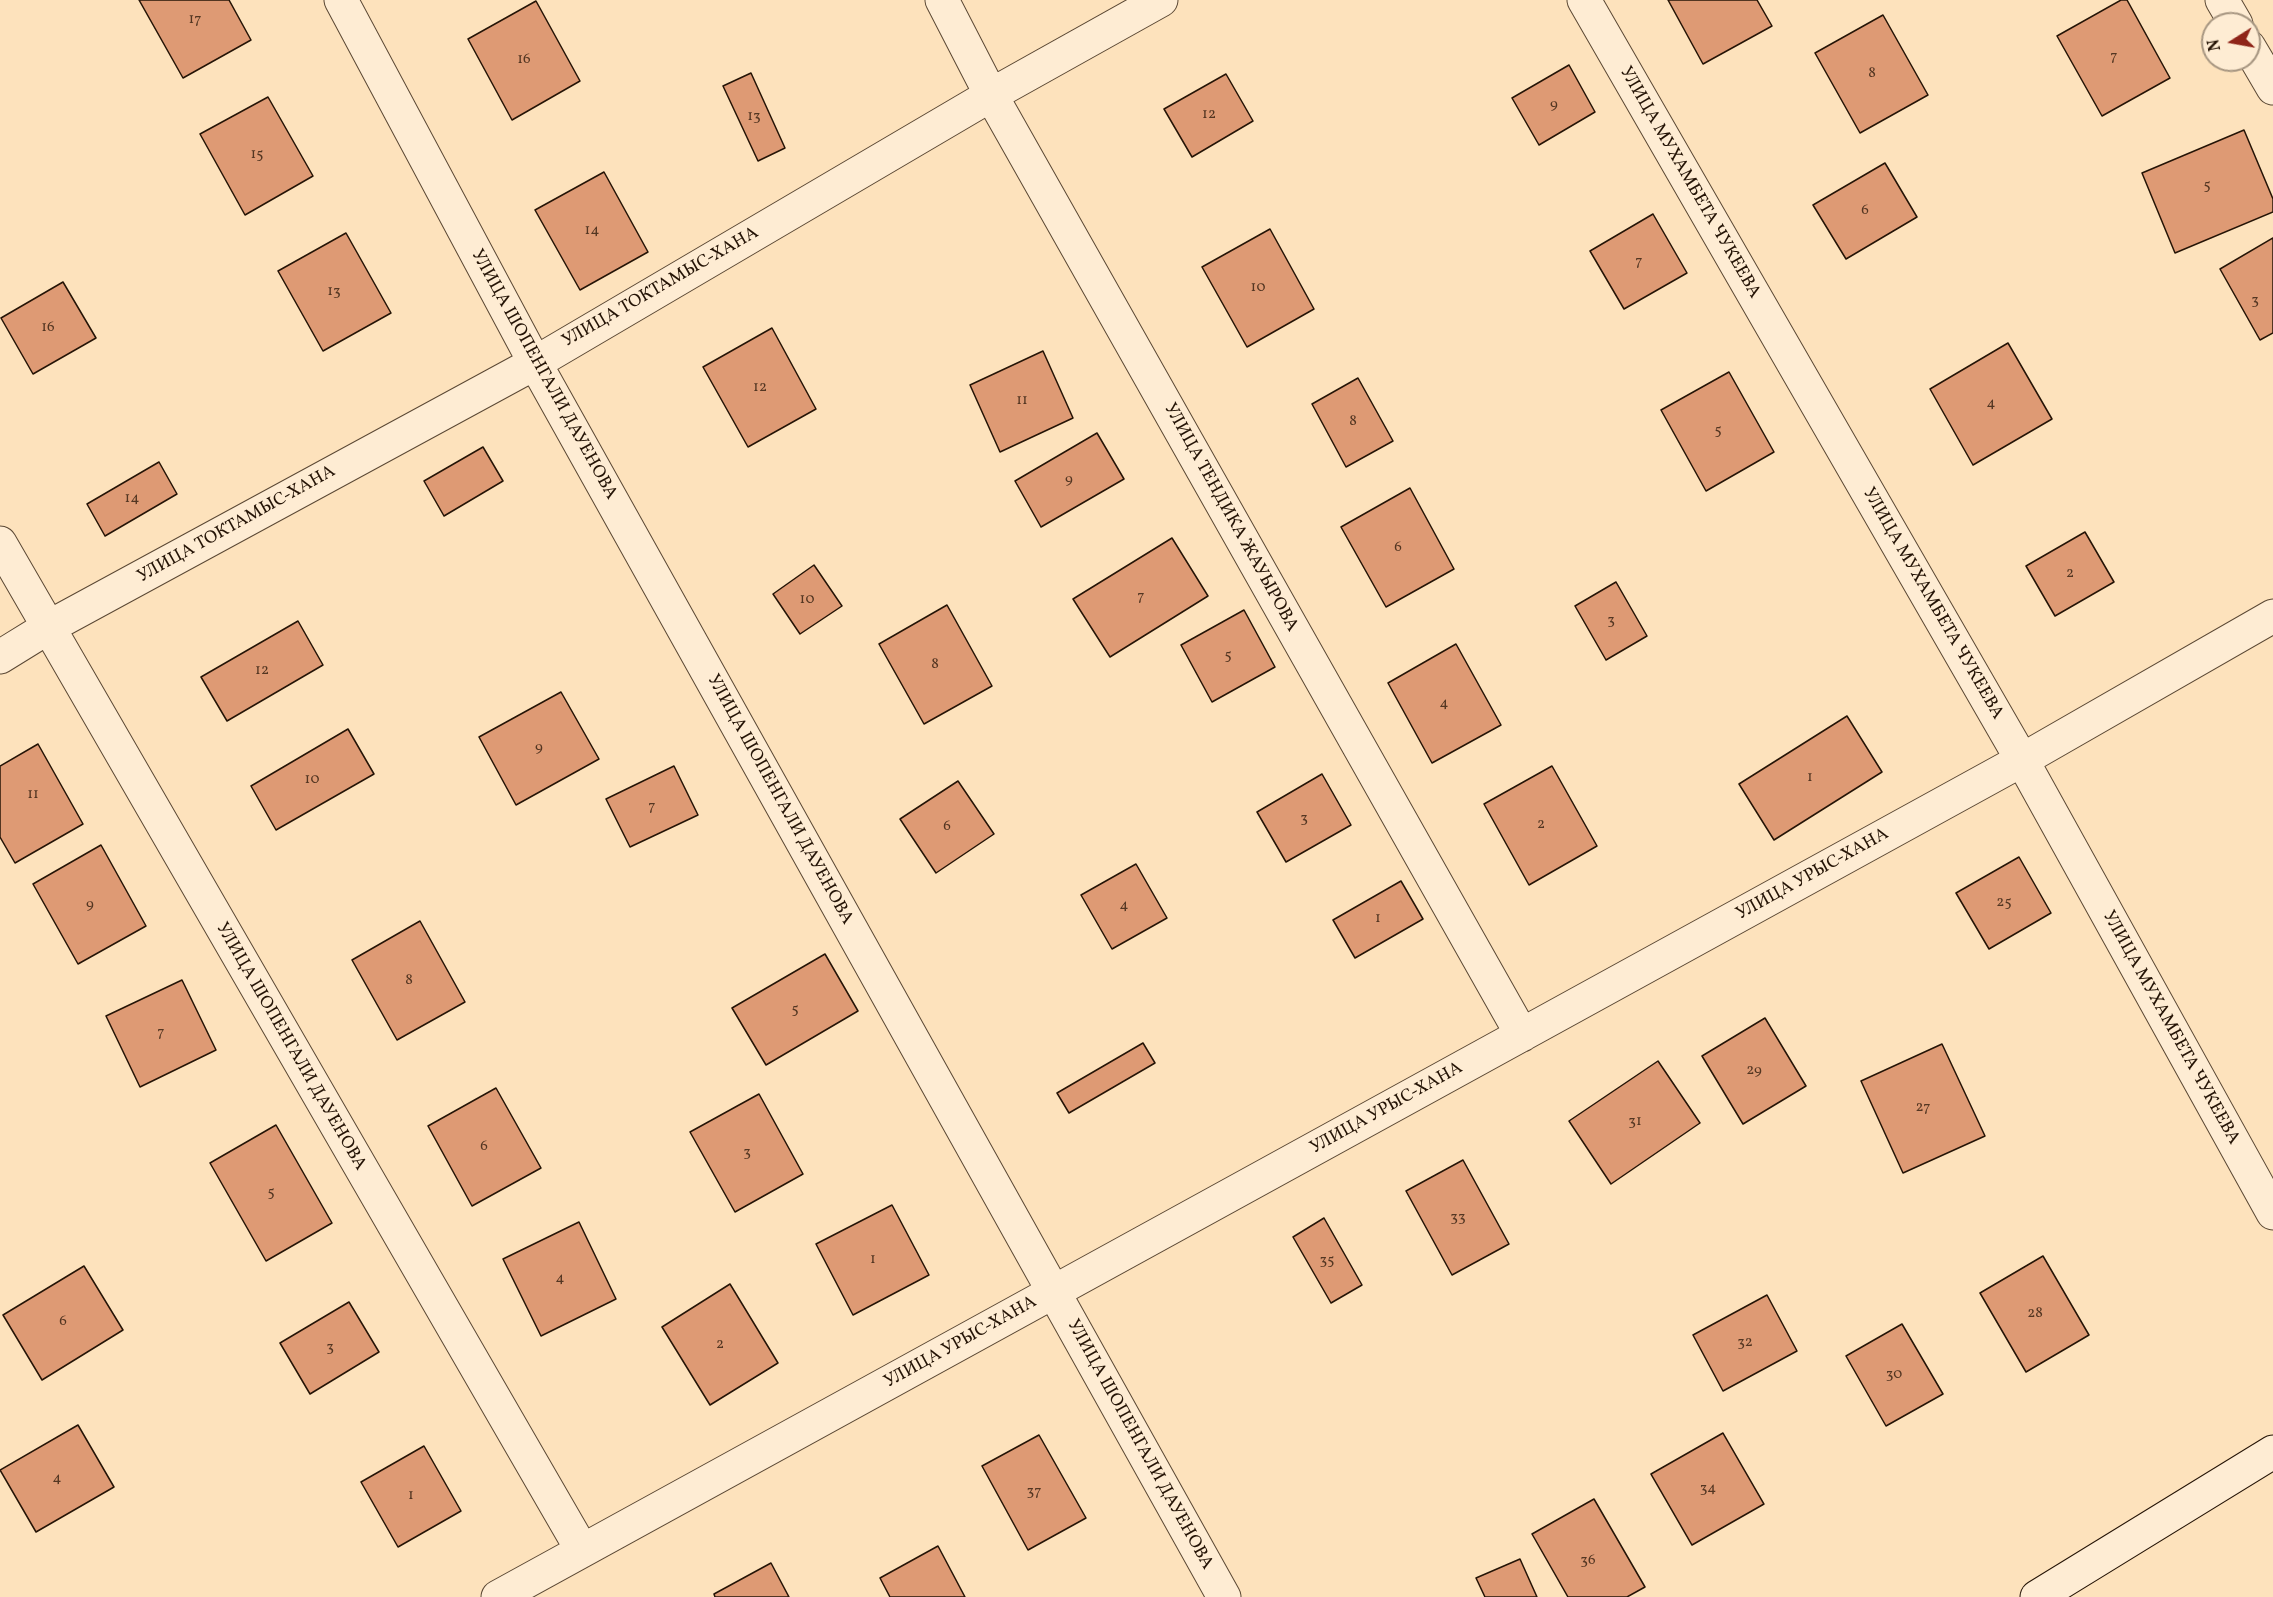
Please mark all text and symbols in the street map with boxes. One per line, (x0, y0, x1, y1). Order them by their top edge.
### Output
house number: 17 (188, 11, 202, 29)
north arrow (2201, 12, 2261, 72)
text: N (2203, 37, 2227, 53)
house number: 7 (2110, 48, 2118, 66)
house number: 16 (517, 51, 531, 69)
street label: УЛИЦА МУХАМБЕТА ЧУКЕЕВА (1614, 63, 1764, 303)
house number: 8 (1868, 65, 1876, 83)
house number: 9 (1550, 96, 1558, 114)
house number: 12 (1202, 106, 1216, 124)
house number: 13 (747, 108, 761, 126)
house number: 15 (250, 146, 264, 164)
house number: 5 (2203, 177, 2211, 195)
house number: 6 (1861, 202, 1869, 220)
house number: 14 (585, 222, 599, 240)
street label: УЛИЦА ТОКТАМЫС-ХАНА (559, 223, 763, 353)
street label: УЛИЦА ШОПЕНГАЛИ ДАУЕНОВА (465, 246, 621, 504)
house number: 7 (1635, 253, 1643, 271)
house number: 10 (1251, 279, 1265, 297)
house number: 13 (327, 283, 341, 301)
house number: 3 (2251, 292, 2259, 310)
house number: 16 (41, 319, 55, 337)
house number: 12 (753, 379, 767, 397)
house number: 11 (1016, 392, 1028, 410)
house number: 4 (1987, 395, 1995, 413)
street label: УЛИЦА ТЕНДИКА ЖАУЫРОВА (1158, 400, 1302, 636)
house number: 8 (1349, 413, 1357, 431)
house number: 5 (1714, 422, 1722, 440)
street label: УЛИЦА ТОКТАМЫС-ХАНА (134, 462, 340, 588)
house number: 9 (1065, 471, 1073, 489)
street label: УЛИЦА МУХАМБЕТА ЧУКЕЕВА (1857, 484, 2007, 724)
house number: 14 (125, 490, 139, 508)
house number: 6 (1394, 539, 1402, 557)
house number: 2 (2066, 565, 2074, 583)
house number: 7 (1137, 588, 1145, 606)
house number: 10 (800, 591, 814, 609)
house number: 3 (1607, 612, 1615, 630)
house number: 5 (1224, 647, 1232, 665)
house number: 8 (931, 656, 939, 674)
house number: 12 (255, 662, 269, 680)
street label: УЛИЦА ШОПЕНГАЛИ ДАУЕНОВА (701, 671, 857, 929)
house number: 4 (1440, 695, 1448, 713)
house number: 9 (535, 739, 543, 757)
house number: 1 (1807, 769, 1813, 787)
house number: 10 (305, 771, 319, 789)
house number: 11 (27, 786, 39, 804)
house number: 7 (648, 798, 656, 816)
house number: 3 (1300, 810, 1308, 828)
house number: 2 (1537, 816, 1545, 834)
house number: 6 (943, 818, 951, 836)
street label: УЛИЦА УРЫС-ХАНА (1733, 824, 1893, 926)
house number: 25 (1996, 894, 2012, 912)
house number: 9 (86, 896, 94, 914)
house number: 4 (1120, 897, 1128, 915)
street label: УЛИЦА МУХАМБЕТА ЧУКЕЕВА (2097, 907, 2243, 1149)
house number: 1 (1375, 910, 1381, 928)
street label: УЛИЦА ШОПЕНГАЛИ ДАУЕНОВА (210, 919, 370, 1175)
house number: 8 (405, 972, 413, 990)
house number: 5 (791, 1001, 799, 1019)
house number: 7 (157, 1024, 165, 1042)
street label: УЛИЦА УРЫС-ХАНА (1307, 1058, 1467, 1160)
house number: 29 (1746, 1062, 1762, 1080)
house number: 27 (1916, 1099, 1930, 1117)
house number: 31 (1628, 1113, 1642, 1131)
house number: 6 (480, 1138, 488, 1156)
house number: 3 (743, 1144, 751, 1162)
house number: 5 (267, 1184, 275, 1202)
house number: 33 (1450, 1209, 1466, 1227)
house number: 1 (870, 1251, 876, 1269)
house number: 35 (1320, 1252, 1334, 1270)
house number: 4 (556, 1270, 564, 1288)
street label: УЛИЦА УРЫС-ХАНА (881, 1292, 1041, 1394)
house number: 28 (2027, 1305, 2043, 1323)
house number: 6 (59, 1313, 67, 1331)
street label: УЛИЦА ШОПЕНГАЛИ ДАУЕНОВА (1061, 1316, 1217, 1574)
house number: 32 (1737, 1334, 1753, 1352)
house number: 2 (716, 1336, 724, 1354)
house number: 3 (326, 1339, 334, 1357)
house number: 30 (1886, 1366, 1902, 1384)
house number: 4 (53, 1470, 61, 1488)
house number: 34 (1700, 1480, 1716, 1498)
house number: 37 (1027, 1483, 1041, 1501)
house number: 1 (408, 1487, 414, 1505)
house number: 36 (1580, 1552, 1596, 1570)

